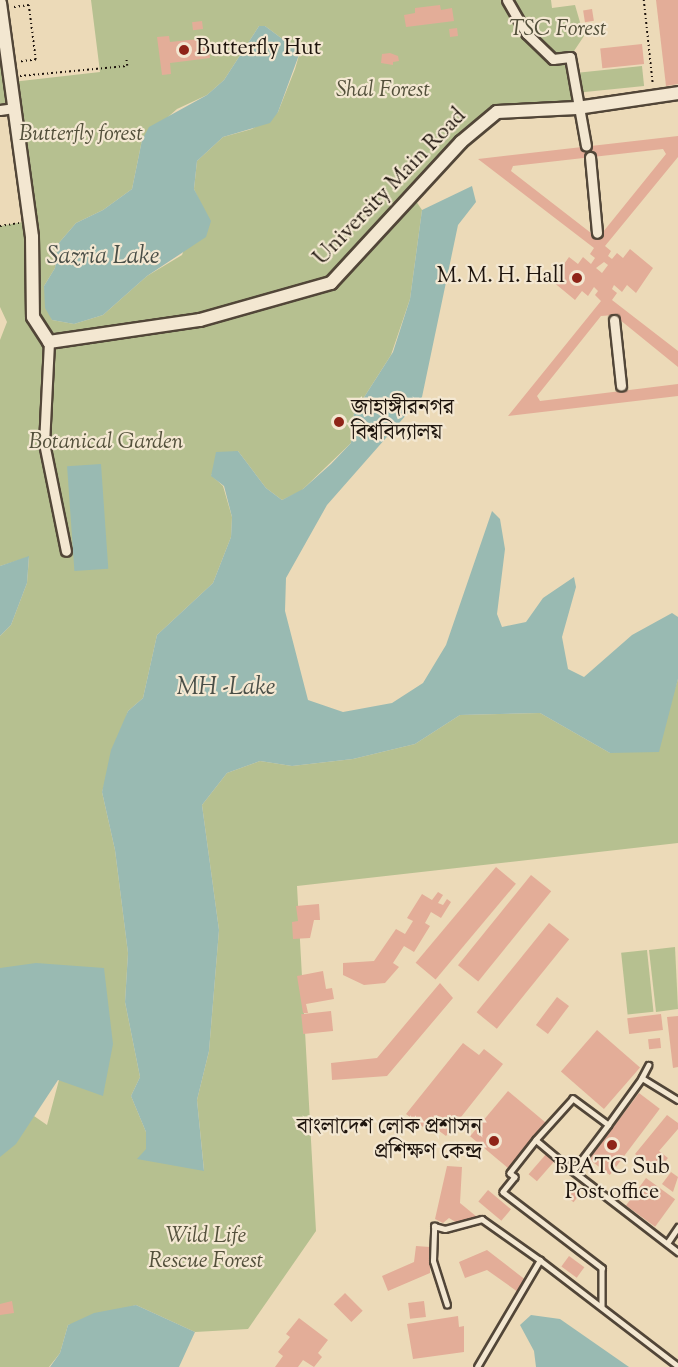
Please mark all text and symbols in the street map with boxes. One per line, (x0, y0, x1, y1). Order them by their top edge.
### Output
park label: TSC Forest (509, 18, 607, 44)
place label: Butterfly Hut (196, 37, 321, 63)
marker: Butterfly Hut (177, 43, 191, 57)
park label: Shal Forest (336, 79, 430, 105)
street label: University Main Road (309, 104, 473, 272)
park label: Butterfly forest (19, 123, 143, 149)
water label: Sazria Lake (47, 244, 159, 272)
place label: M. M. H. Hall (437, 265, 565, 291)
marker: M. M. H. Hall (570, 271, 584, 285)
place label: জাহাঙ্গীরনগর বিশ্ববিদ্যালয় (351, 396, 454, 448)
marker: জাহাঙ্গীরনগর বিশ্ববিদ্যালয় (332, 415, 346, 429)
park label: Botanical Garden (29, 431, 183, 457)
water label: MH -Lake (177, 675, 275, 703)
place label: বাংলাদেশ লোক প্রশাসন প্রশিক্ষণ কেন্দ্র (297, 1115, 482, 1166)
marker: বাংলাদেশ লোক প্রশাসন প্রশিক্ষণ কেন্দ্র (487, 1134, 501, 1148)
marker: BPATC Sub Post office (605, 1138, 619, 1152)
place label: BPATC Sub Post office (554, 1155, 670, 1206)
park label: Wild Life Rescue Forest (149, 1224, 263, 1276)

